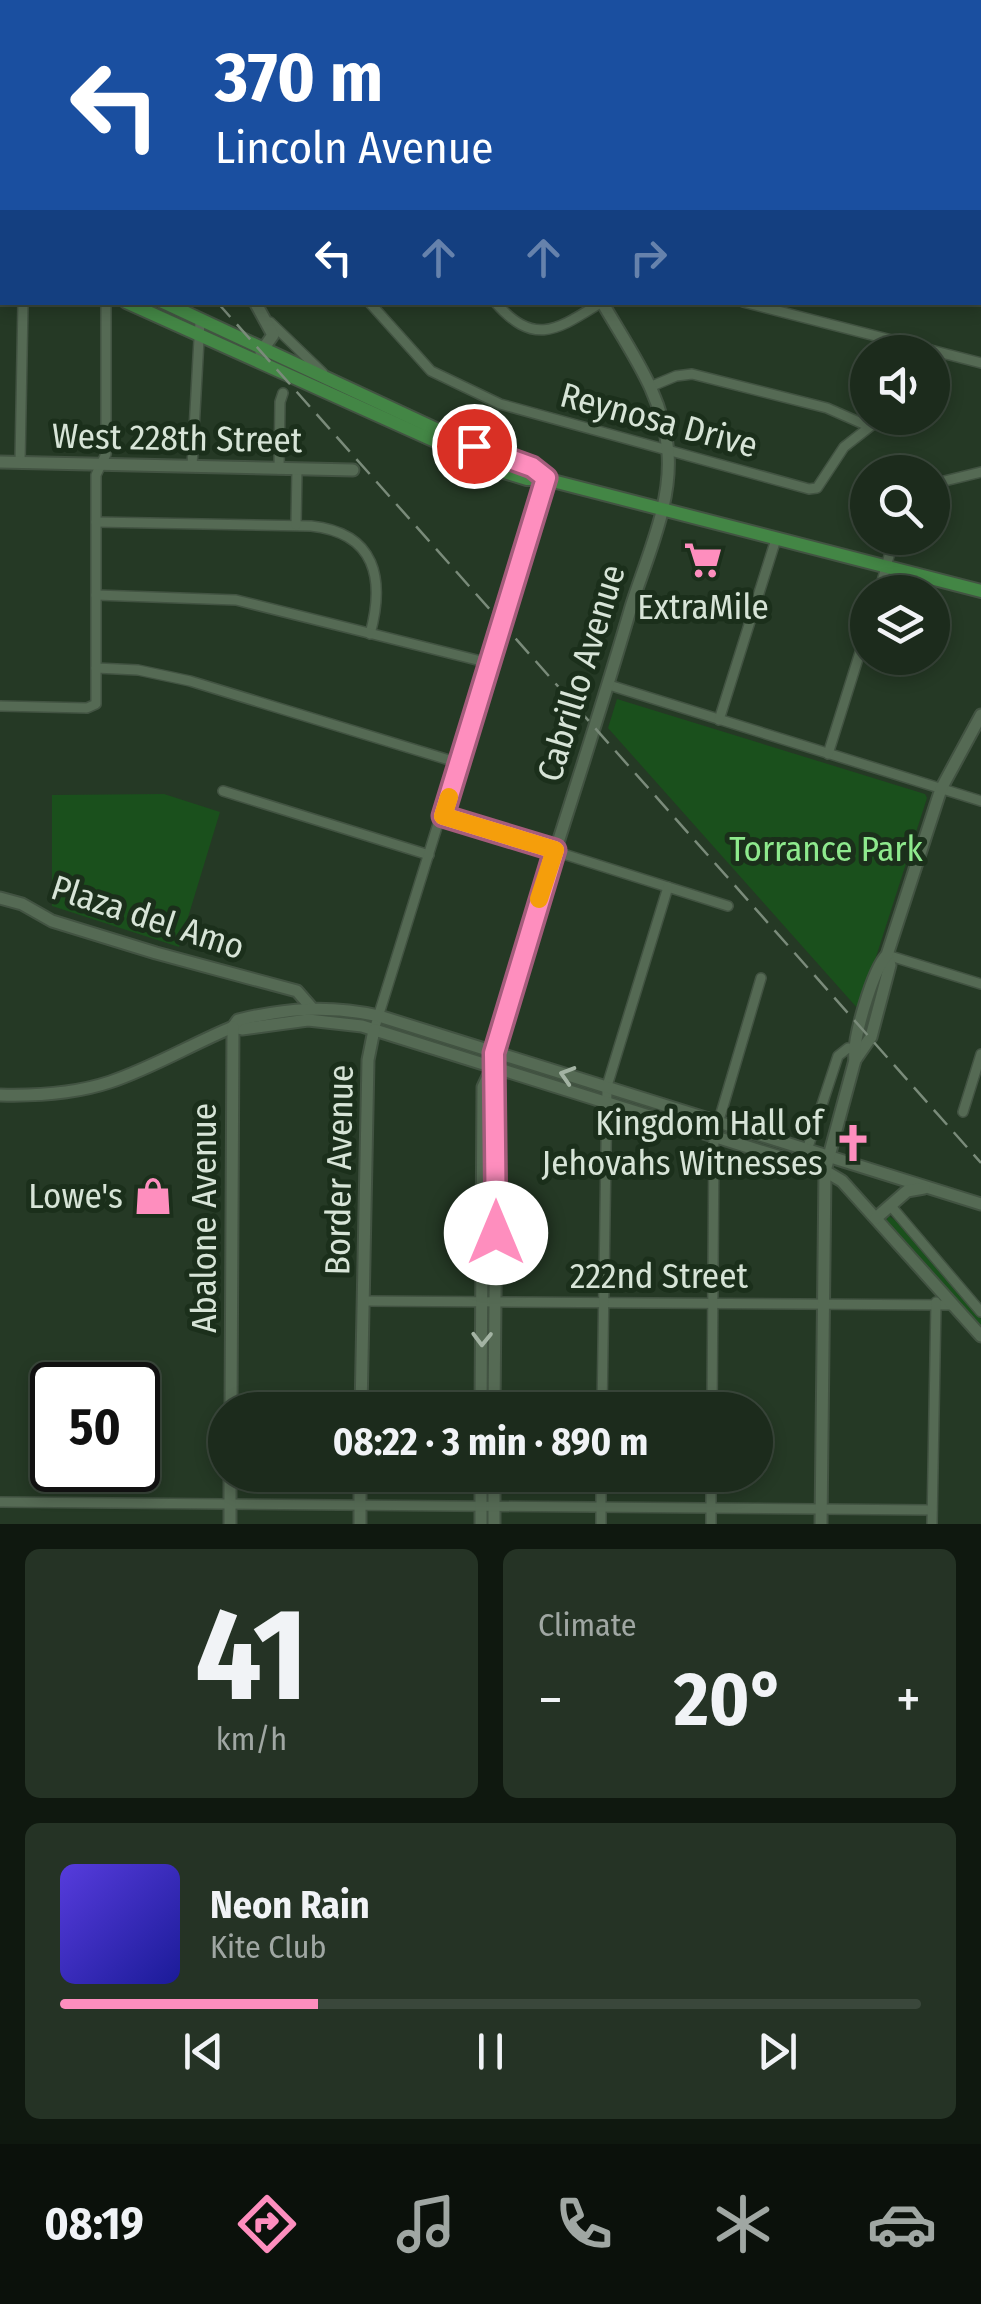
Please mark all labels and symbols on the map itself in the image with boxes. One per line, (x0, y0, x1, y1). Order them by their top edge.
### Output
street label: Reynosa Drive (556, 374, 762, 466)
pin (432, 404, 517, 489)
street label: West 228th Street (51, 415, 303, 461)
supermarket icon: ExtraMile (682, 539, 724, 581)
street label: Cabrillo Avenue (528, 560, 634, 786)
place label: ExtraMile (637, 586, 769, 628)
park label: Torrance Park (729, 828, 923, 870)
street label: Plaza del Amo (46, 866, 250, 968)
street label: Border Avenue (316, 1064, 362, 1276)
one-way arrow (559, 1066, 576, 1087)
place label: Kingdom Hall of Jehovahs Witnesses (542, 1102, 825, 1184)
street label: Abalone Avenue (183, 1103, 225, 1333)
church icon: Kingdom Hall of Jehovahs Witnesses (832, 1122, 874, 1164)
place label: Lowe's (28, 1175, 123, 1217)
shop icon: Lowe's (132, 1175, 174, 1217)
position arrow (444, 1181, 548, 1285)
street label: 222nd Street (570, 1255, 748, 1297)
one-way arrow (471, 1332, 493, 1347)
speed limit sign: 50 (30, 1362, 160, 1492)

